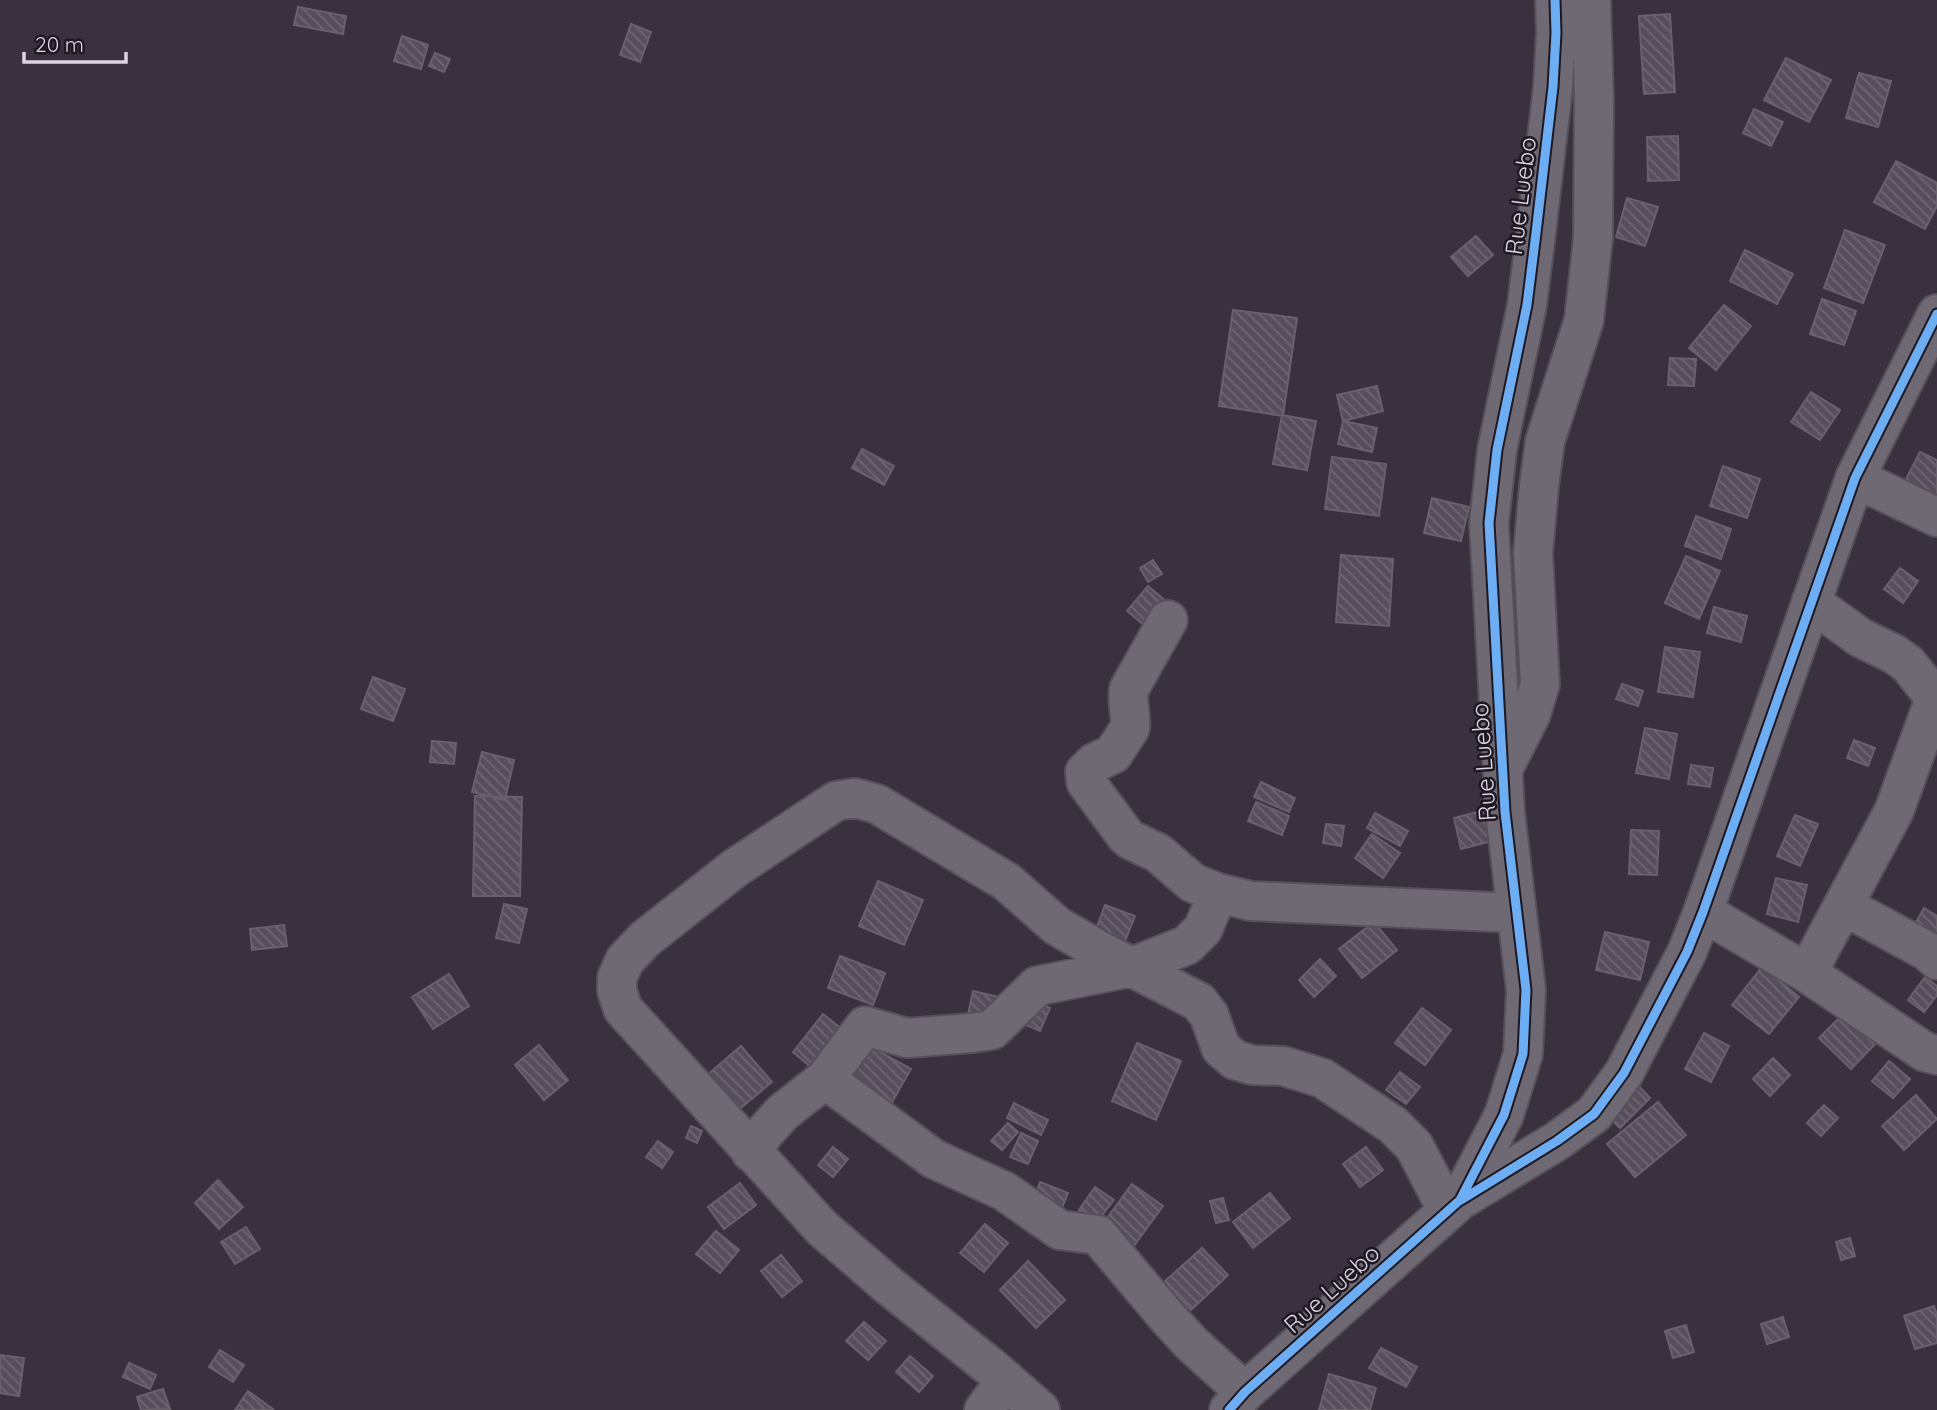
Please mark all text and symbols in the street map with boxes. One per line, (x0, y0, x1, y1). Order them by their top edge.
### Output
scale bar (24, 21, 126, 65)
text: 20 m (35, 31, 84, 57)
street label: Rue Luebo (1498, 135, 1542, 257)
street label: Rue Luebo (1464, 702, 1502, 822)
street label: Rue Luebo (1277, 1237, 1385, 1339)

